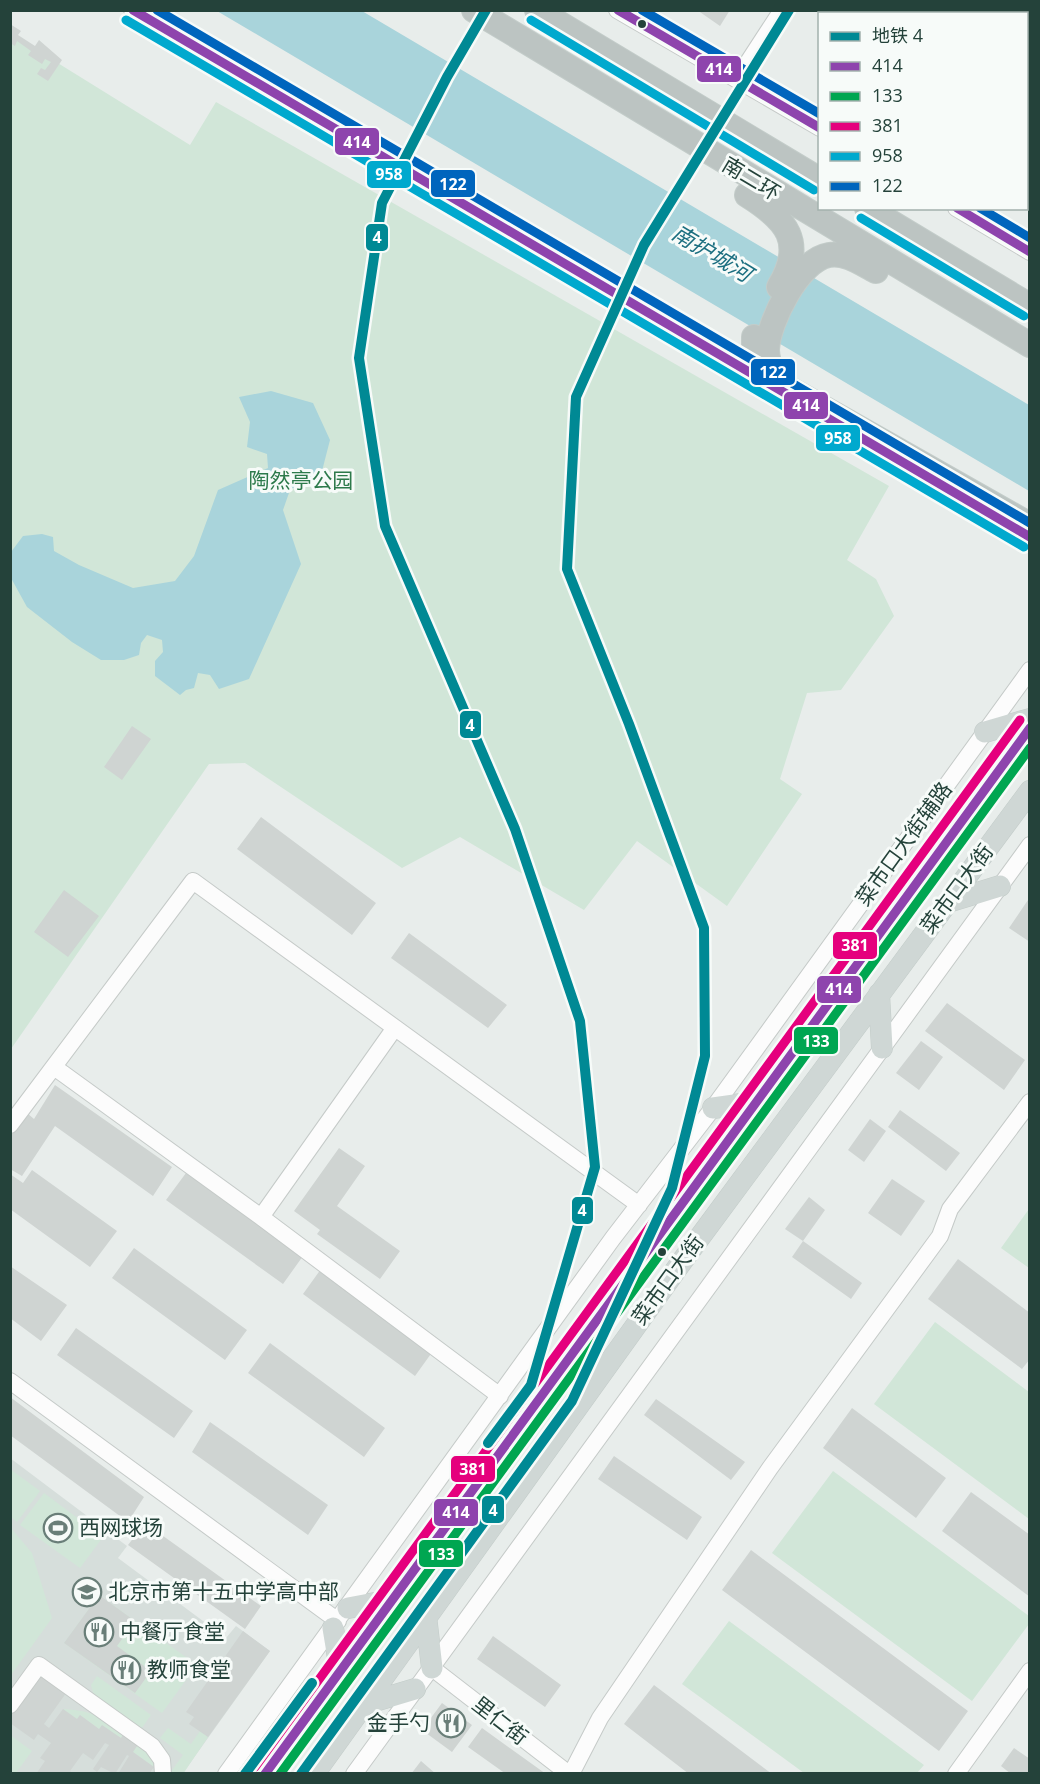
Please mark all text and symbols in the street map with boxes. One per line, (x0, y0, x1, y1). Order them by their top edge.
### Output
legend (818, 12, 1028, 210)
unlabelled marker (636, 18, 648, 30)
text: 地铁 4 (872, 23, 923, 47)
text: 414 (872, 53, 903, 77)
line badge: 414 (696, 55, 742, 83)
text: 414 (705, 58, 733, 80)
text: 133 (872, 83, 903, 107)
text: 381 (872, 113, 903, 137)
line badge: 414 (334, 127, 380, 156)
text: 414 (343, 131, 371, 153)
text: 958 (872, 143, 903, 167)
street label: 南二环 (717, 150, 786, 206)
line badge: 958 (366, 160, 412, 189)
text: 958 (375, 163, 403, 185)
line badge: 122 (430, 169, 476, 198)
text: 122 (439, 173, 467, 195)
text: 122 (872, 173, 903, 197)
water label: 南护城河 (667, 217, 761, 290)
line badge: 4 (365, 223, 389, 252)
text: 4 (372, 226, 382, 248)
line badge: 122 (750, 358, 796, 386)
text: 122 (759, 361, 787, 383)
line badge: 414 (783, 391, 829, 420)
text: 414 (792, 394, 820, 416)
line badge: 958 (815, 424, 861, 452)
text: 958 (824, 427, 852, 449)
park label: 陶然亭公园 (249, 466, 354, 494)
line badge: 4 (459, 710, 482, 739)
text: 4 (465, 714, 475, 736)
street label: 菜市口大街辅路 (851, 777, 957, 911)
street label: 菜市口大街 (915, 839, 999, 939)
line badge: 381 (832, 931, 878, 960)
text: 381 (841, 934, 869, 956)
line badge: 414 (816, 975, 862, 1004)
text: 414 (825, 978, 853, 1000)
line badge: 133 (793, 1026, 839, 1055)
text: 133 (802, 1030, 830, 1052)
line badge: 4 (571, 1196, 594, 1225)
text: 4 (577, 1199, 587, 1221)
street label: 菜市口大街 (625, 1229, 709, 1330)
unlabelled marker (656, 1246, 668, 1258)
line badge: 381 (450, 1455, 496, 1483)
text: 381 (459, 1458, 487, 1480)
line badge: 4 (481, 1495, 505, 1524)
line badge: 414 (433, 1498, 479, 1527)
text: 4 (488, 1499, 498, 1521)
text: 414 (442, 1501, 470, 1523)
sports icon: 西网球场 (42, 1512, 74, 1544)
place label: 西网球场 (79, 1513, 163, 1541)
line badge: 133 (418, 1539, 464, 1568)
text: 133 (427, 1543, 455, 1565)
school or university icon: 北京市第十五中学高中部 (71, 1576, 103, 1608)
place label: 北京市第十五中学高中部 (108, 1577, 339, 1605)
restaurant icon: 中餐厅食堂 (83, 1616, 115, 1648)
place label: 中餐厅食堂 (120, 1617, 225, 1645)
restaurant icon: 教师食堂 (110, 1654, 142, 1686)
place label: 教师食堂 (147, 1655, 231, 1683)
street label: 里仁街 (467, 1690, 534, 1751)
restaurant icon: 金手勺 (435, 1707, 467, 1739)
place label: 金手勺 (367, 1708, 430, 1736)

